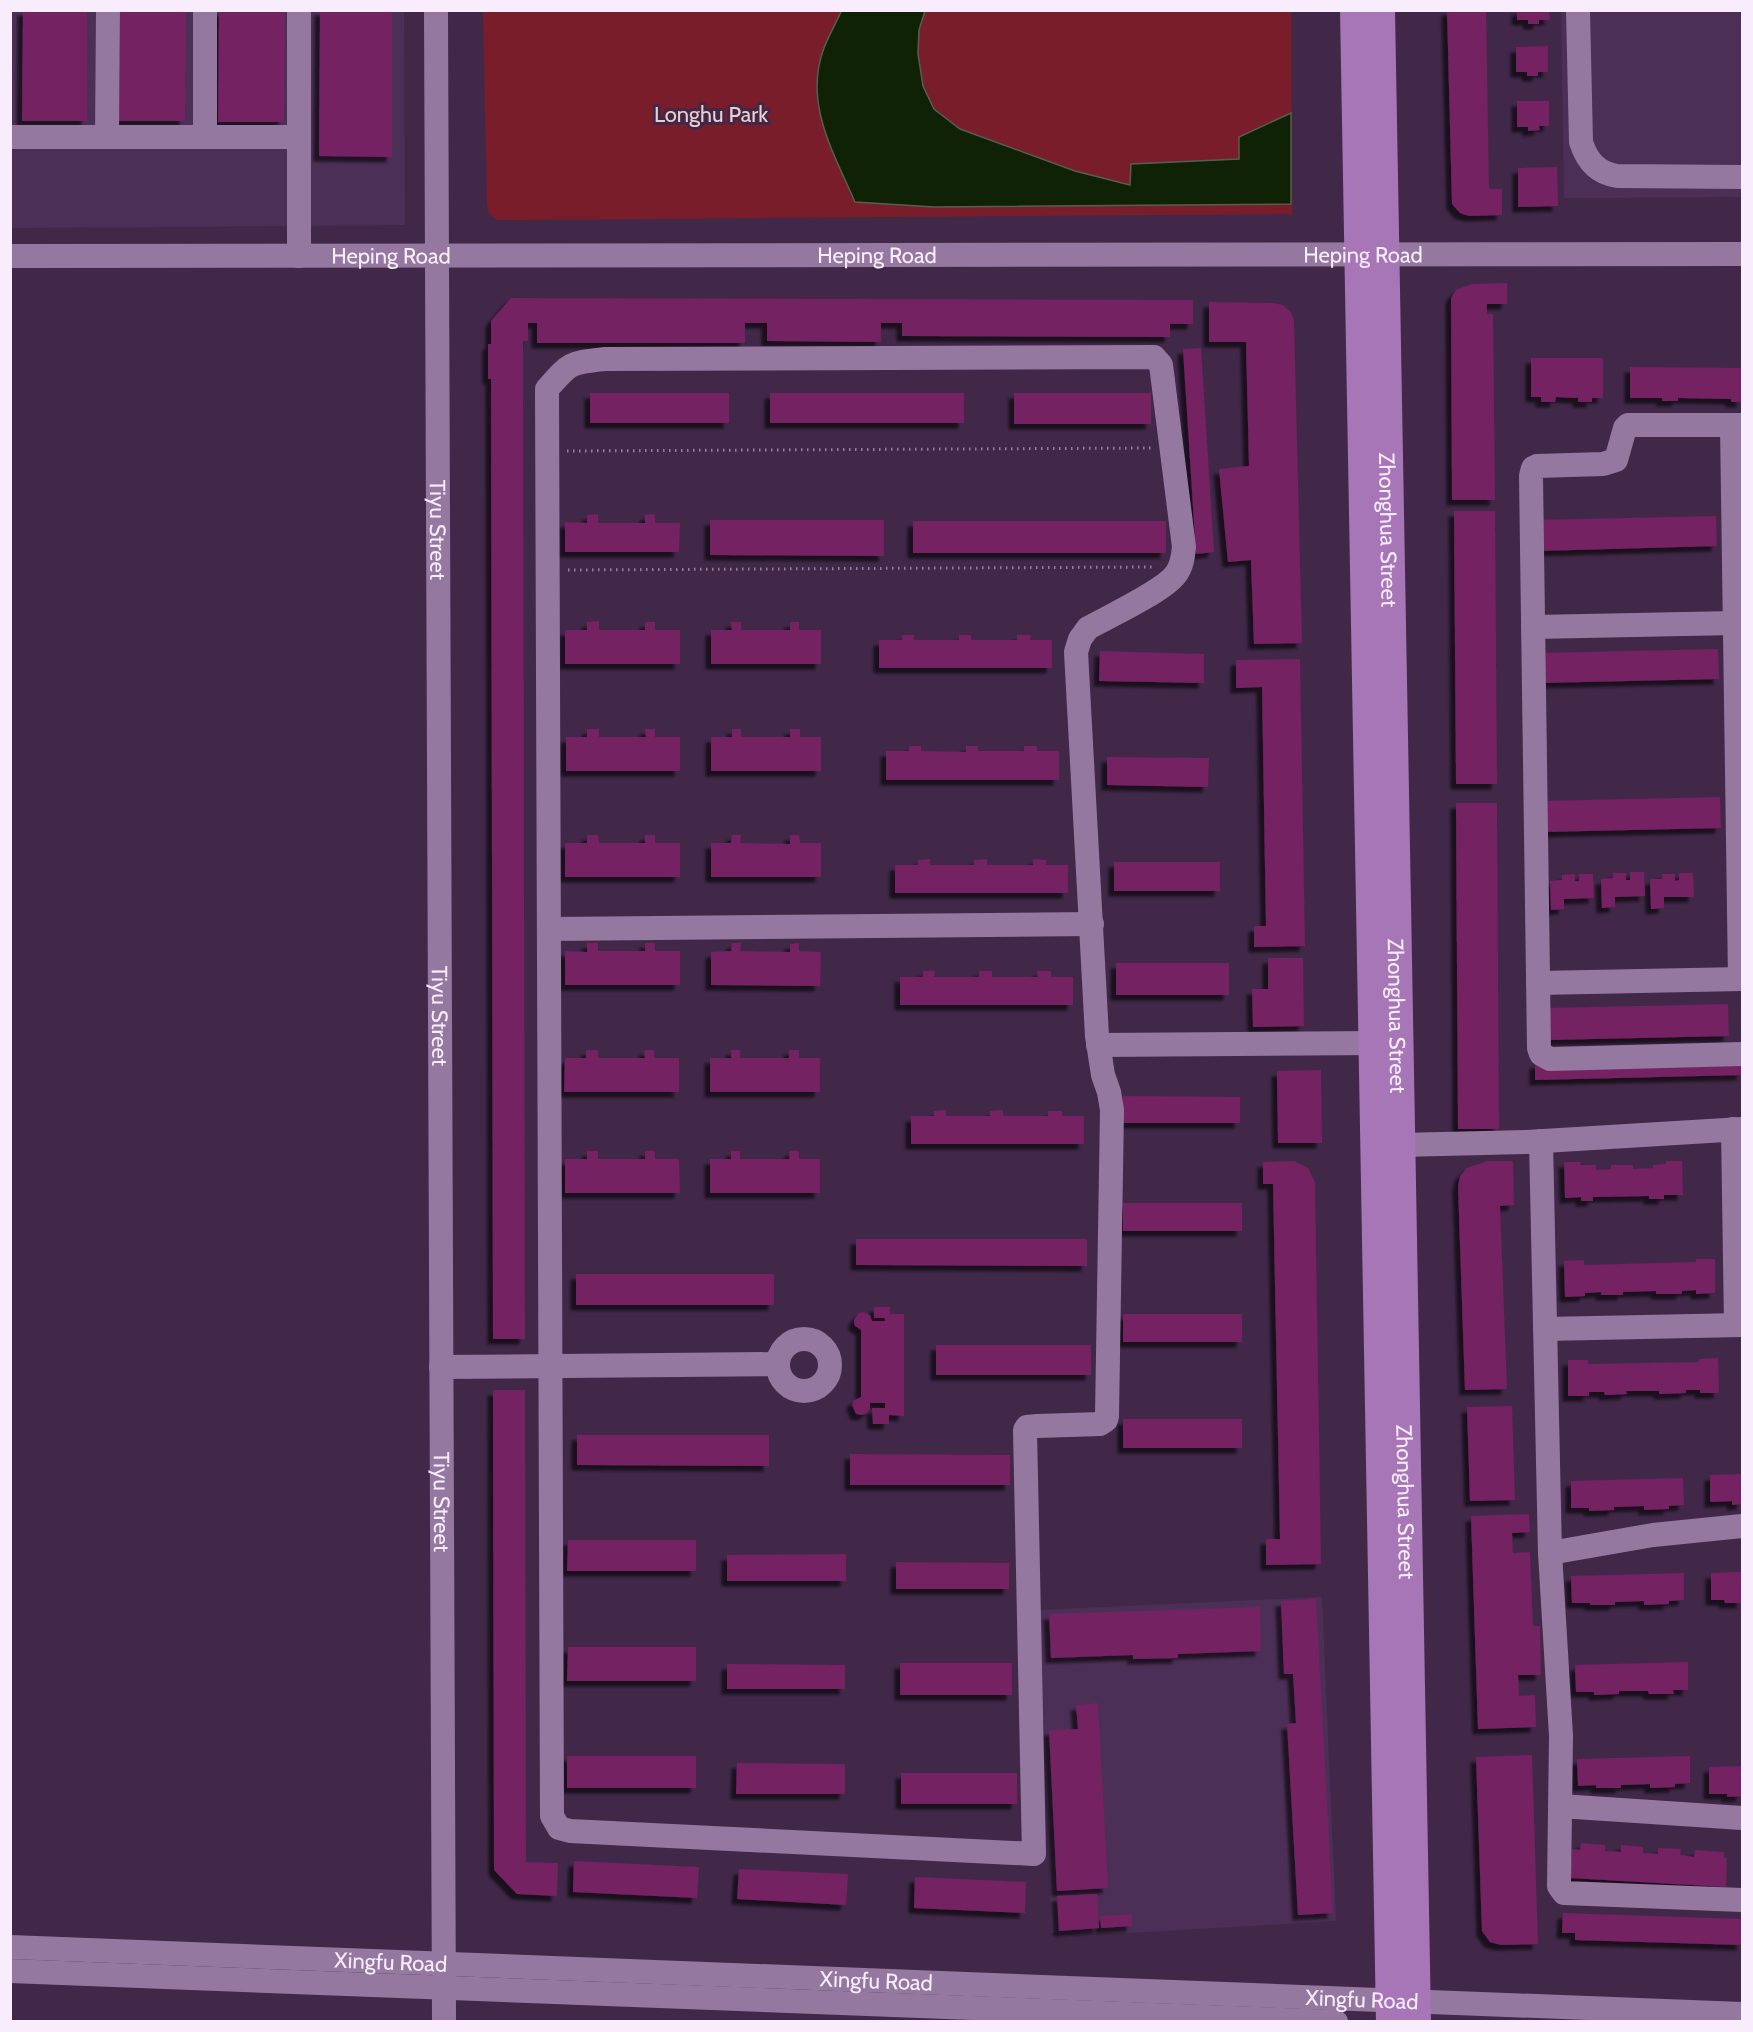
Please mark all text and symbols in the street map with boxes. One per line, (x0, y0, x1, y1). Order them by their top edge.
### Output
park label: Longhu Park (654, 101, 768, 128)
street label: Heping Road (817, 241, 937, 269)
street label: Heping Road (1303, 241, 1423, 268)
street label: Heping Road (331, 242, 451, 269)
street label: Zhonghua Street (1373, 452, 1403, 608)
street label: Tiyu Street (424, 480, 452, 581)
street label: Zhonghua Street (1382, 938, 1412, 1094)
street label: Tiyu Street (426, 966, 454, 1067)
street label: Zhonghua Street (1391, 1424, 1421, 1580)
street label: Tiyu Street (428, 1452, 456, 1553)
street label: Xingfu Road (334, 1946, 448, 1977)
street label: Xingfu Road (819, 1965, 933, 1996)
street label: Xingfu Road (1305, 1984, 1419, 2015)

